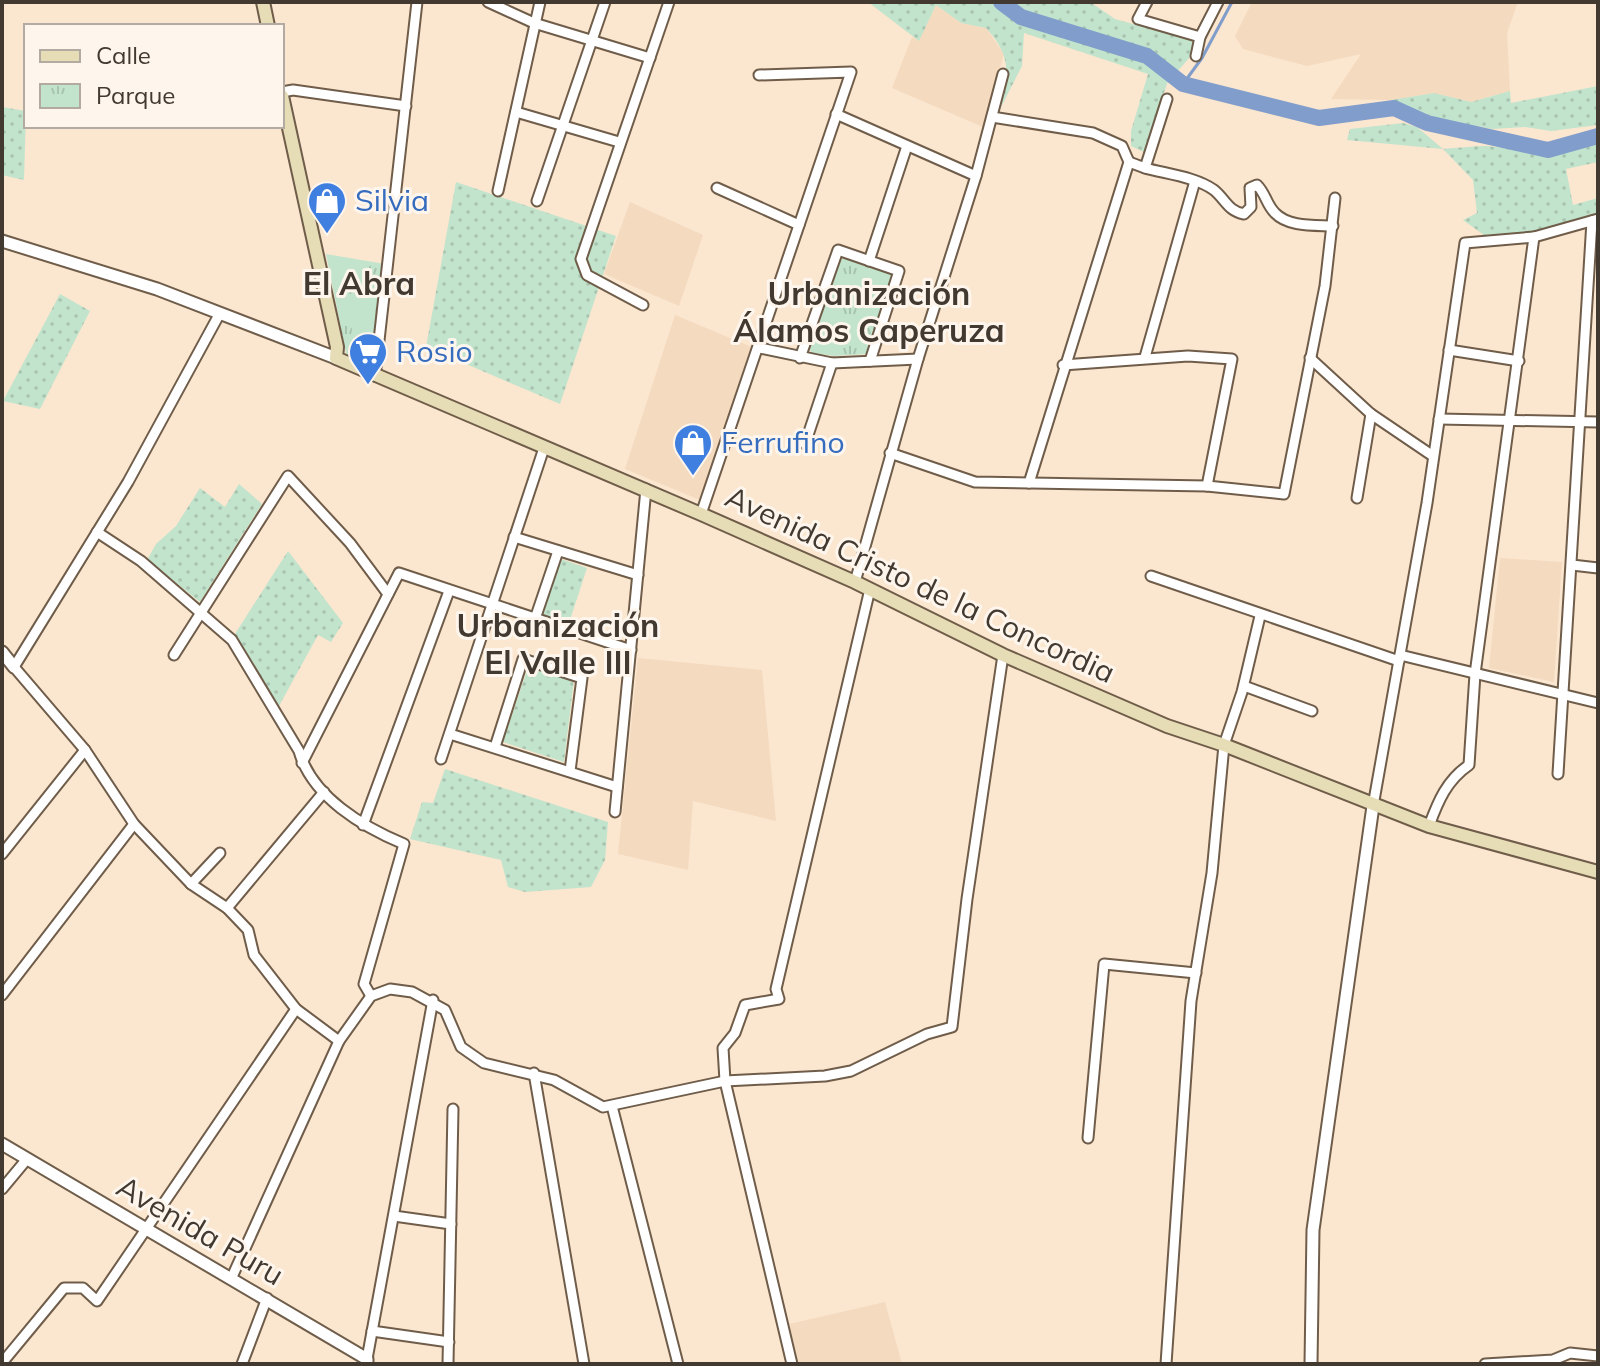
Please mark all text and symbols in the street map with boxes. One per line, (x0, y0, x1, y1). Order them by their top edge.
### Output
legend (24, 24, 284, 128)
text: Calle (96, 40, 151, 70)
text: Parque (96, 80, 175, 110)
shop icon: Silvia (306, 180, 348, 235)
place label: Silvia (355, 181, 429, 219)
district label: El Abra (303, 263, 415, 303)
district label: Urbanización Álamos Caperuza (733, 273, 1005, 350)
supermarket icon: Rosio (347, 331, 389, 386)
place label: Rosio (396, 332, 473, 370)
shop icon: Ferrufino (672, 422, 714, 477)
place label: Ferrufino (721, 423, 845, 461)
street label: Avenida Cristo de la Concordia (720, 477, 1121, 691)
district label: Urbanización El Valle III (457, 605, 659, 682)
street label: Avenida Puru (110, 1167, 291, 1293)

